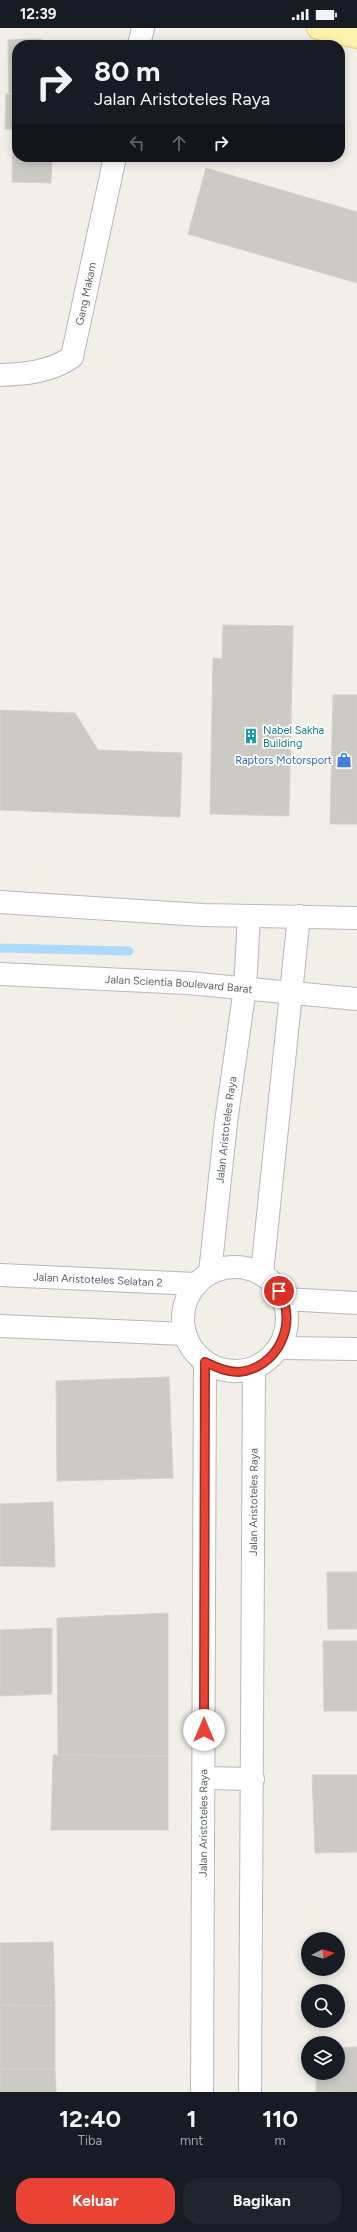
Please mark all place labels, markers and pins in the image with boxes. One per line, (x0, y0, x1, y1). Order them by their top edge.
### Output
place label: Nabel Sakha Building (263, 724, 324, 750)
building icon: Nabel Sakha Building (242, 727, 260, 745)
shop icon: Raptors Motorsport (335, 751, 353, 769)
place label: Raptors Motorsport (235, 754, 332, 767)
pin (262, 1274, 296, 1308)

